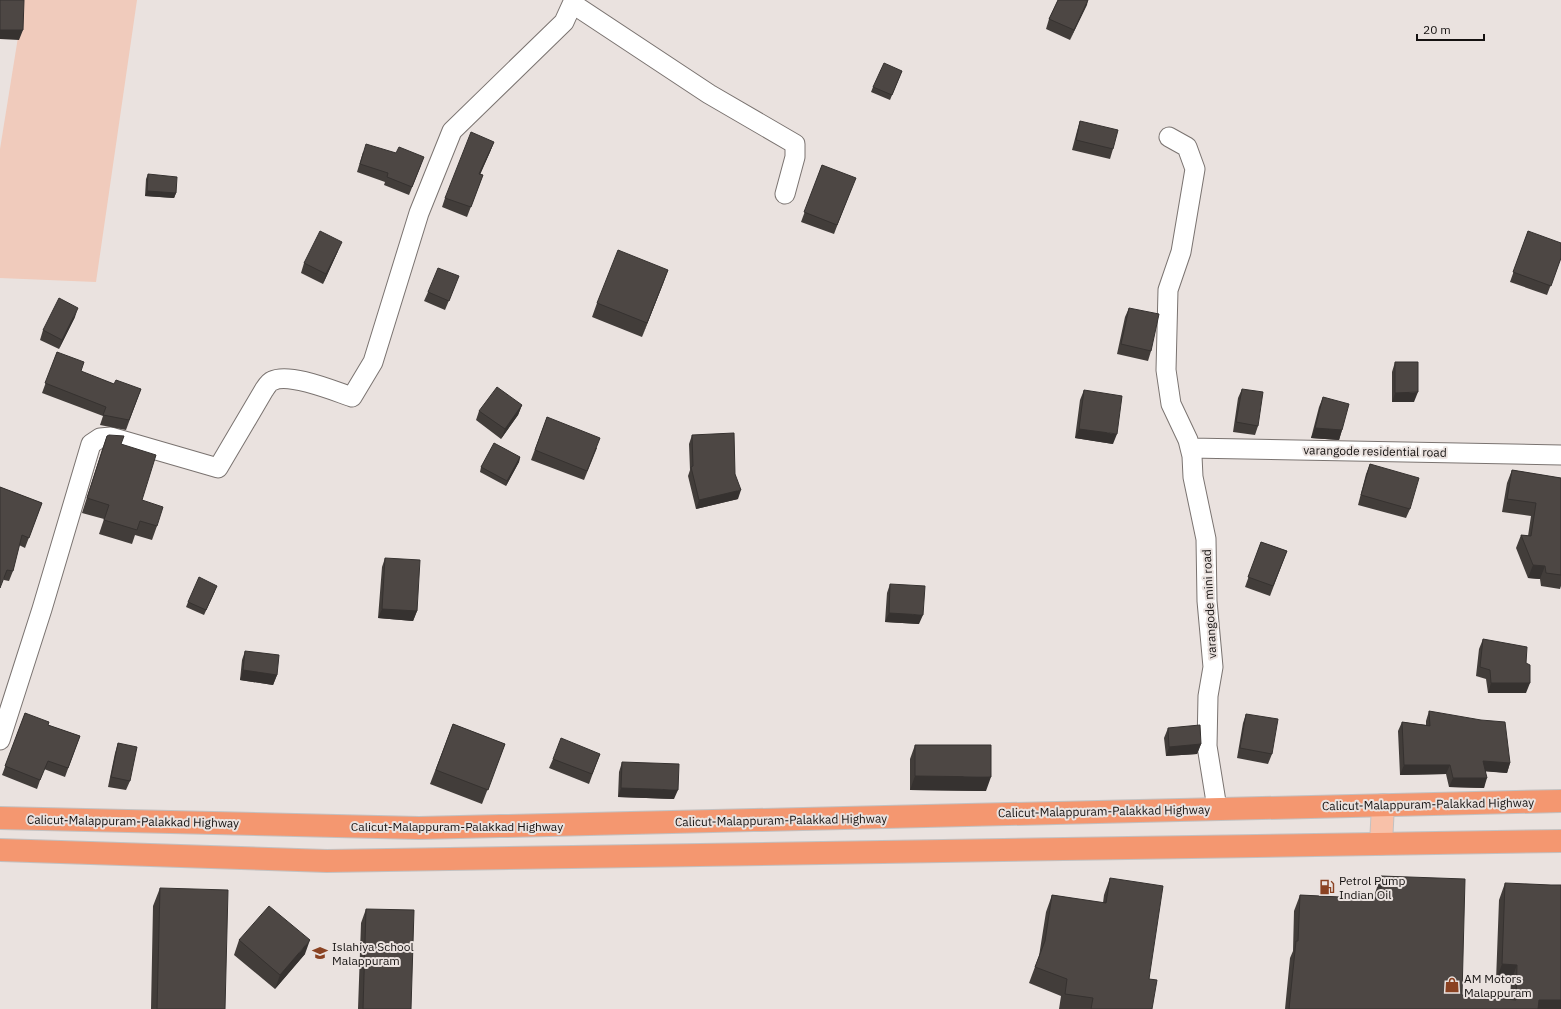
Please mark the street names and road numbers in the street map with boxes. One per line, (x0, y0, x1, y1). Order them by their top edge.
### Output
street label: varangode residential road (1303, 442, 1447, 460)
street label: varangode mini road (1199, 549, 1219, 659)
street label: Calicut-Malappuram-Palakkad Highway (1322, 795, 1534, 813)
street label: Calicut-Malappuram-Palakkad Highway (998, 802, 1210, 820)
street label: Calicut-Malappuram-Palakkad Highway (675, 811, 887, 829)
street label: Calicut-Malappuram-Palakkad Highway (27, 812, 239, 830)
street label: Calicut-Malappuram-Palakkad Highway (351, 819, 563, 834)

